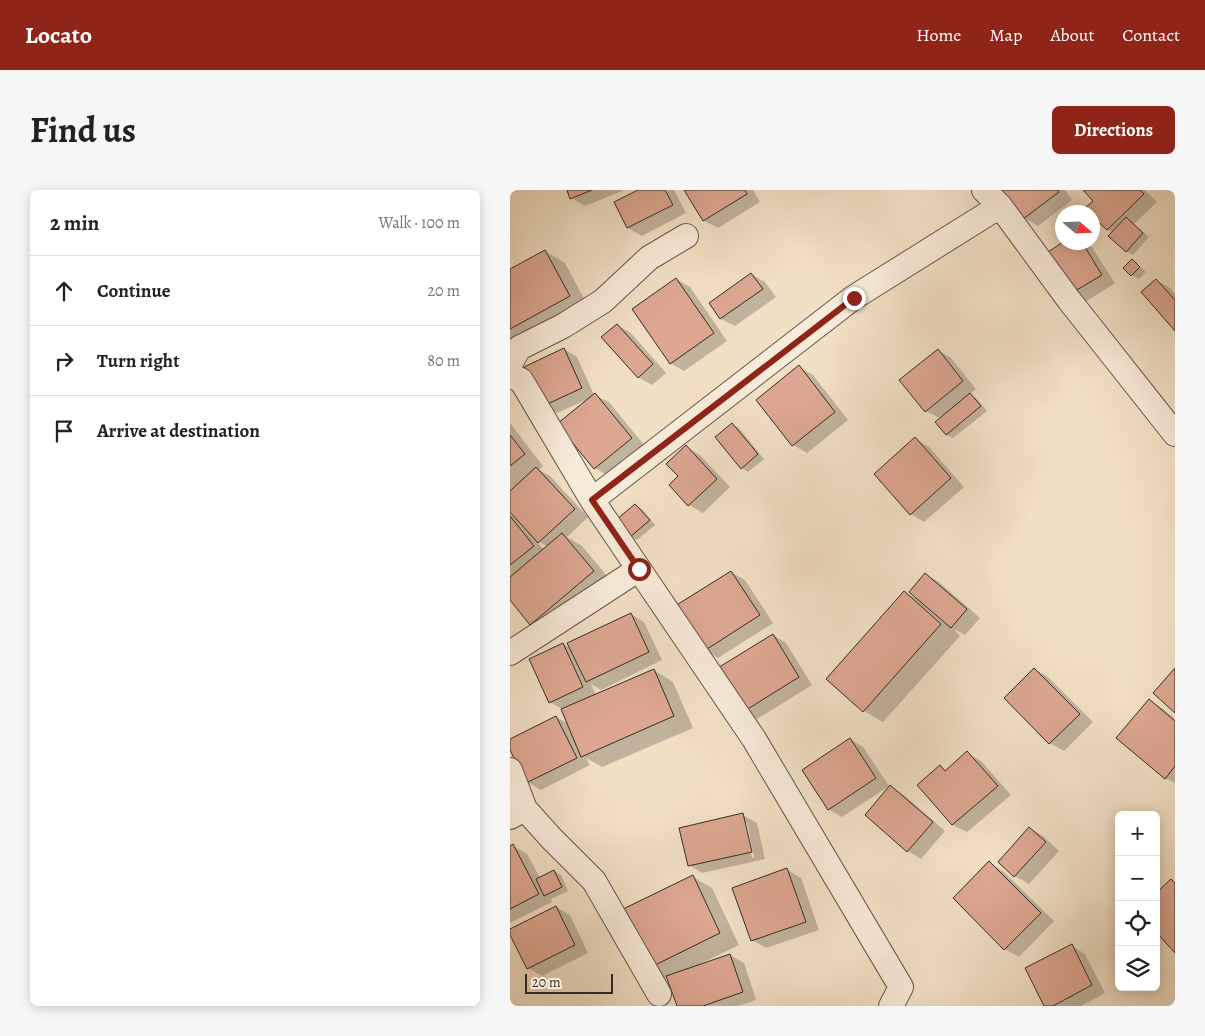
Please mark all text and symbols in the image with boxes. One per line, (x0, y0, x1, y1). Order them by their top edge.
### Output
text: Locato (25, 19, 92, 51)
text: Home (916, 23, 961, 47)
text: Map (989, 23, 1022, 47)
text: About (1050, 23, 1094, 47)
text: Contact (1122, 23, 1180, 47)
text: Find us (30, 106, 136, 154)
button: Directions (1052, 106, 1175, 154)
north arrow (1055, 205, 1100, 250)
text: 2 min (50, 209, 99, 237)
text: Walk · 100 m (379, 212, 460, 234)
icon: ahead (50, 277, 78, 305)
text: Continue (97, 278, 171, 304)
text: 20 m (427, 280, 460, 302)
route end (843, 287, 866, 310)
icon: right (50, 347, 78, 375)
text: Turn right (97, 348, 179, 374)
text: 80 m (427, 350, 460, 372)
icon: arrive (50, 417, 78, 445)
text: Arrive at destination (97, 418, 260, 444)
route start (628, 558, 651, 581)
map controls (1115, 811, 1160, 991)
button: + (1115, 811, 1160, 856)
button: − (1115, 856, 1160, 901)
button: locate (1115, 901, 1160, 946)
button: layers (1115, 946, 1160, 991)
scale bar (525, 971, 612, 994)
text: 20 m (532, 973, 561, 992)

